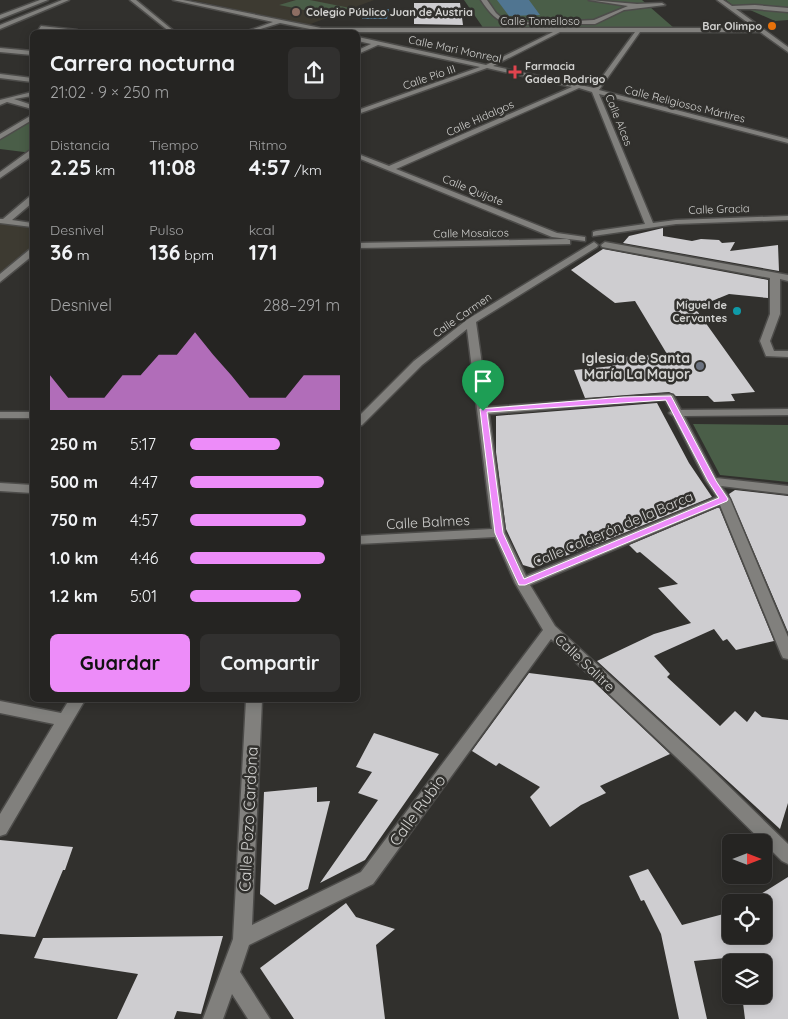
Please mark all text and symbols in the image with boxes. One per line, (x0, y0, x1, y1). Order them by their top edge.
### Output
place label: Colegio Público Juan de Austria (306, 5, 473, 19)
marker: Colegio Público Juan de Austria (290, 6, 302, 18)
street label: Calle Tomelloso (500, 14, 580, 28)
place label: Bar Olimpo (702, 19, 762, 33)
marker: Bar Olimpo (766, 20, 778, 32)
street label: Calle Mari Monreal (407, 32, 503, 66)
button: share (288, 47, 340, 99)
text: Carrera nocturna (50, 49, 235, 77)
place label: Farmacia Gadea Rodrigo (525, 59, 606, 86)
street label: Calle Pío III (401, 61, 457, 93)
marker: Farmacia Gadea Rodrigo (509, 66, 521, 78)
text: 21:02 · 9 × 250 m (50, 82, 169, 102)
street label: Calle Religiosos Mártires (623, 82, 747, 126)
street label: Calle Alces (602, 92, 636, 148)
street label: Calle Hidalgos (444, 97, 516, 139)
text: Distancia (50, 136, 110, 154)
text: Tiempo (149, 136, 198, 154)
text: Ritmo (249, 136, 287, 154)
text: 2.25 (50, 154, 91, 180)
text: 11:08 (149, 154, 196, 180)
text: 4:57 (249, 154, 290, 180)
text: km (91, 161, 115, 179)
text: /km (290, 161, 322, 179)
street label: Calle Quijote (440, 171, 506, 209)
street label: Calle Gracia (688, 201, 750, 217)
text: Desnivel (50, 221, 104, 239)
text: Pulso (149, 221, 184, 239)
text: kcal (249, 221, 275, 239)
street label: Calle Mosaicos (433, 225, 509, 241)
text: 36 (50, 239, 73, 265)
text: 136 (149, 239, 180, 265)
text: 171 (249, 239, 277, 265)
text: m (73, 246, 89, 264)
text: bpm (180, 246, 214, 264)
street label: Calle Carmen (430, 290, 494, 340)
text: Desnivel (50, 295, 112, 315)
text: 288–291 m (263, 295, 340, 315)
place label: Miguel de Cervantes (672, 298, 728, 325)
marker: Miguel de Cervantes (731, 305, 743, 317)
place label: Iglesia de Santa María La Mayor (582, 349, 690, 383)
pin (462, 360, 504, 411)
marker: Iglesia de Santa María La Mayor (694, 360, 706, 372)
icon: arrive (469, 367, 497, 395)
text: 250 m (50, 434, 97, 454)
text: 5:17 (130, 434, 156, 454)
text: 500 m (50, 472, 98, 492)
text: 4:47 (130, 472, 158, 492)
street label: Calle Calderón de la Barca (530, 487, 696, 571)
text: 750 m (50, 510, 97, 530)
text: 4:57 (130, 510, 158, 530)
street label: Calle Balmes (386, 511, 470, 533)
text: 1.0 km (50, 548, 98, 568)
text: 4:46 (130, 548, 158, 568)
text: 1.2 km (50, 586, 98, 606)
text: 5:01 (130, 586, 157, 606)
street label: Calle Salitre (551, 631, 619, 696)
button: Guardar (50, 634, 190, 692)
button: Compartir (200, 634, 340, 692)
street label: Calle Pozo Cardona (234, 746, 262, 892)
street label: Calle Rubio (384, 770, 450, 850)
north arrow (722, 834, 772, 884)
map controls (722, 834, 772, 1004)
button: locate (722, 894, 772, 944)
button: layers (722, 954, 772, 1004)

